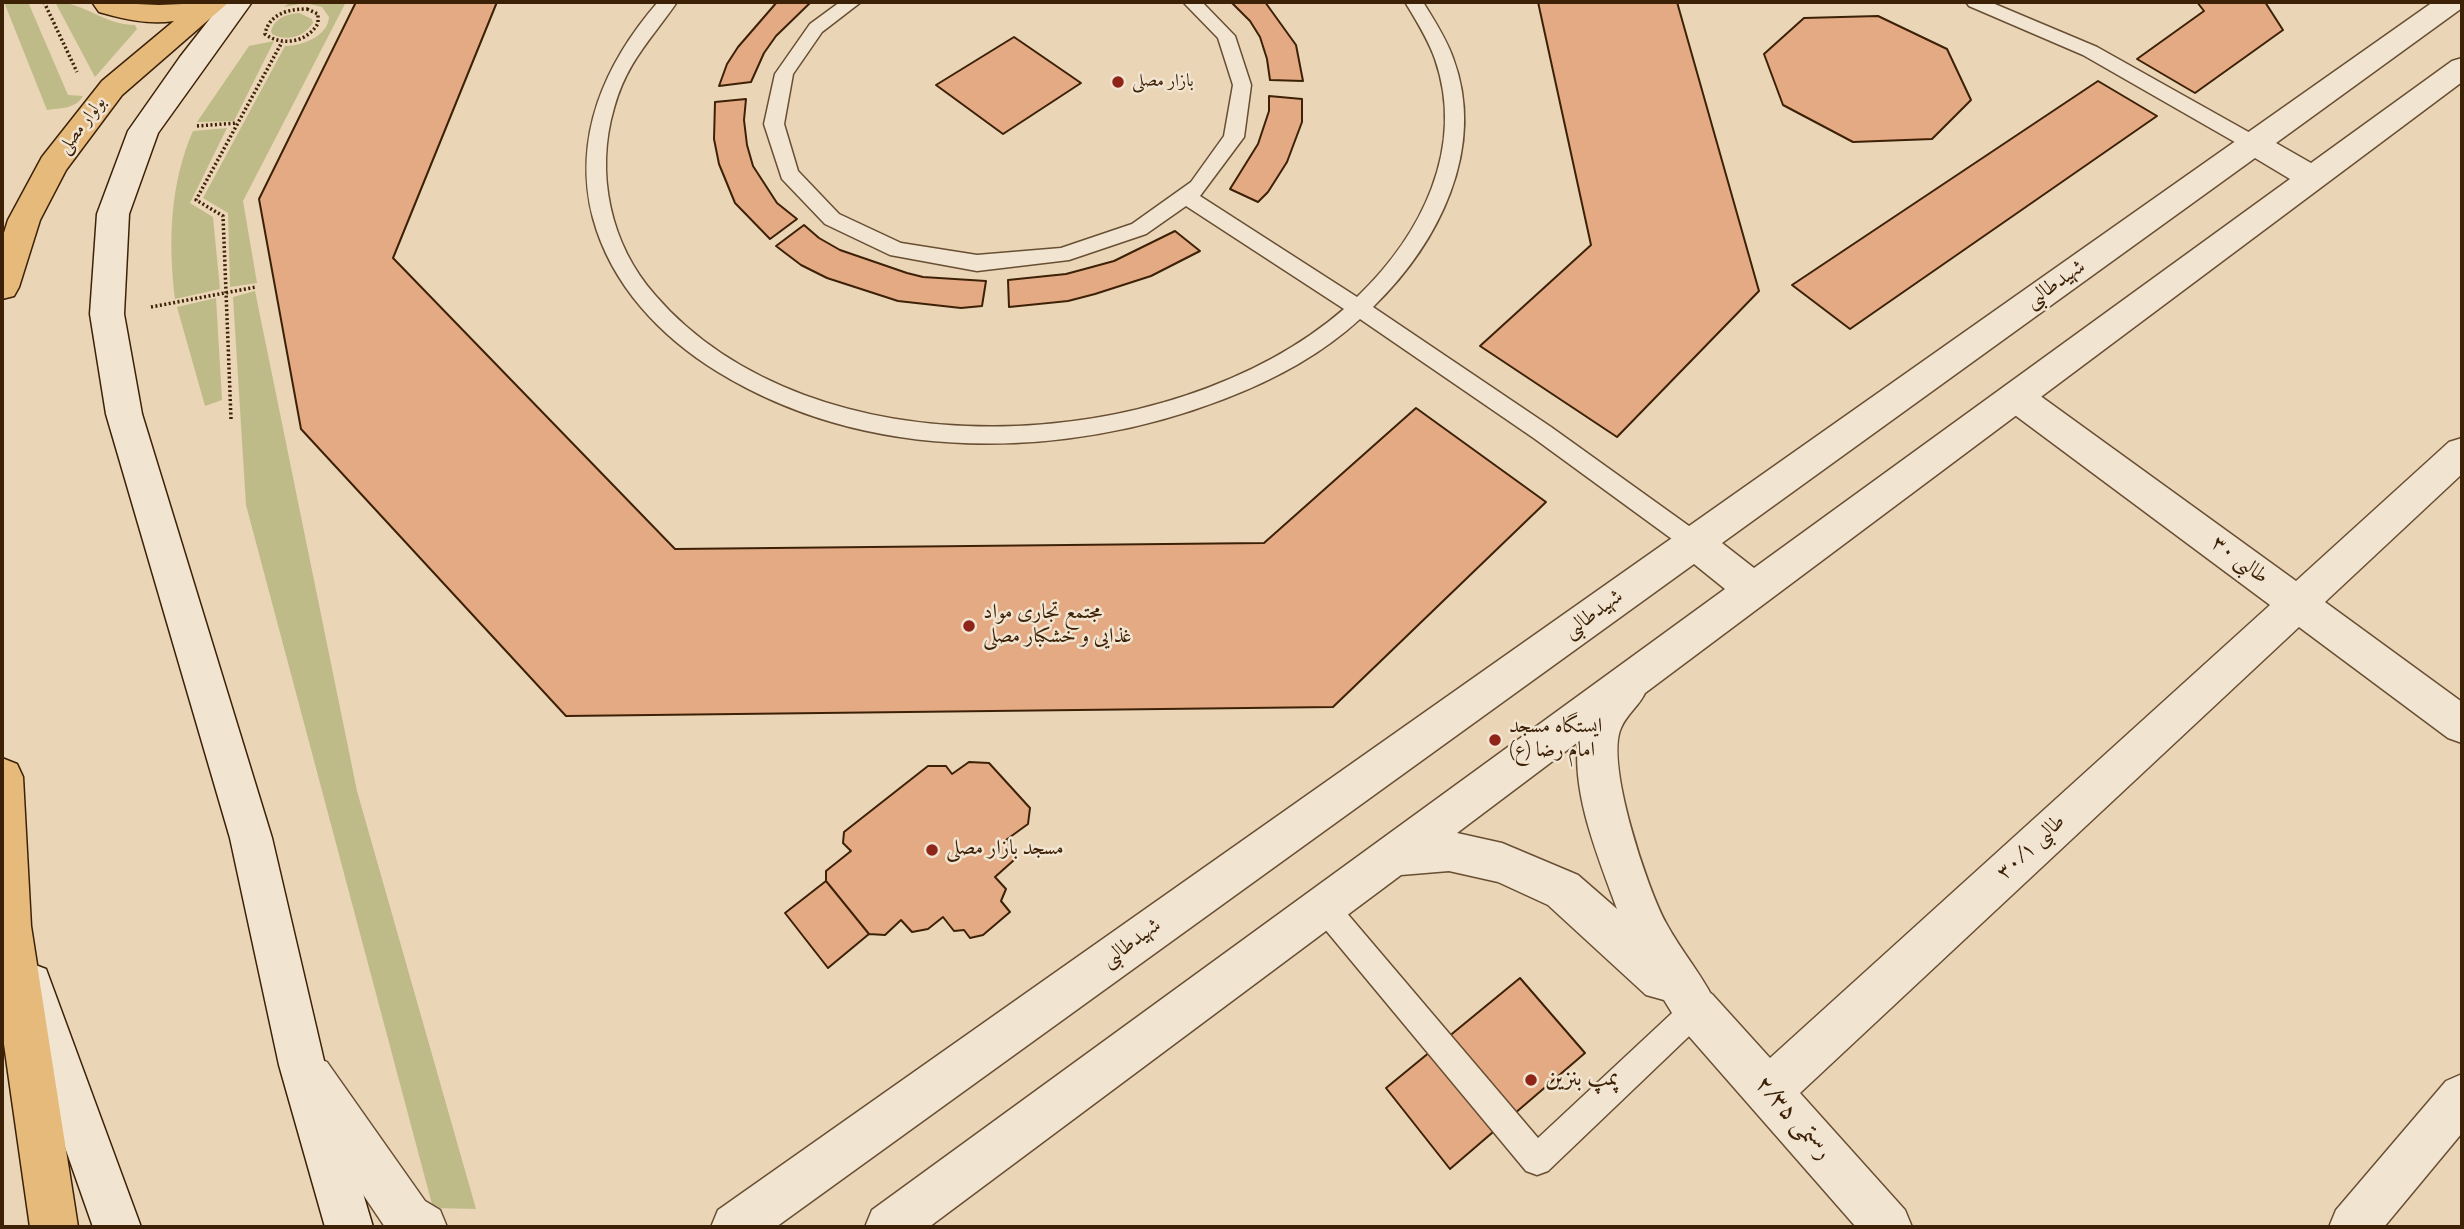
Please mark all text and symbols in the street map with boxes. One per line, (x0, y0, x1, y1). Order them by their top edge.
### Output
place label: بازار مصلى (1132, 71, 1194, 93)
marker: بازار مصلى (1110, 74, 1126, 90)
street label: بولوار مصلی (55, 93, 111, 159)
street label: شهیدطالبی (2021, 255, 2091, 315)
street label: طالبی ۳۰ (2206, 531, 2272, 591)
street label: شهیدطالبی (1559, 585, 1629, 645)
place label: مجتمع تجاری مواد غذایی و خشکبار مصلی (983, 601, 1132, 651)
marker: مجتمع تجاری مواد غذایی و خشکبار مصلی (961, 618, 977, 634)
place label: ایستگاه مسجد امام رضا (ع) (1509, 715, 1602, 765)
marker: ایستگاه مسجد امام رضا (ع) (1487, 732, 1503, 748)
street label: طالبی ۳۰/۱ (1993, 810, 2071, 886)
place label: مسجد بازار مصلی (946, 837, 1064, 863)
marker: مسجد بازار مصلی (924, 842, 940, 858)
street label: شهیدطالبی (1097, 914, 1167, 974)
place label: پمپ بنزین (1545, 1066, 1619, 1094)
street label: رستمی ۲/۳۵ (1748, 1071, 1836, 1167)
marker: پمپ بنزین (1523, 1072, 1539, 1088)

